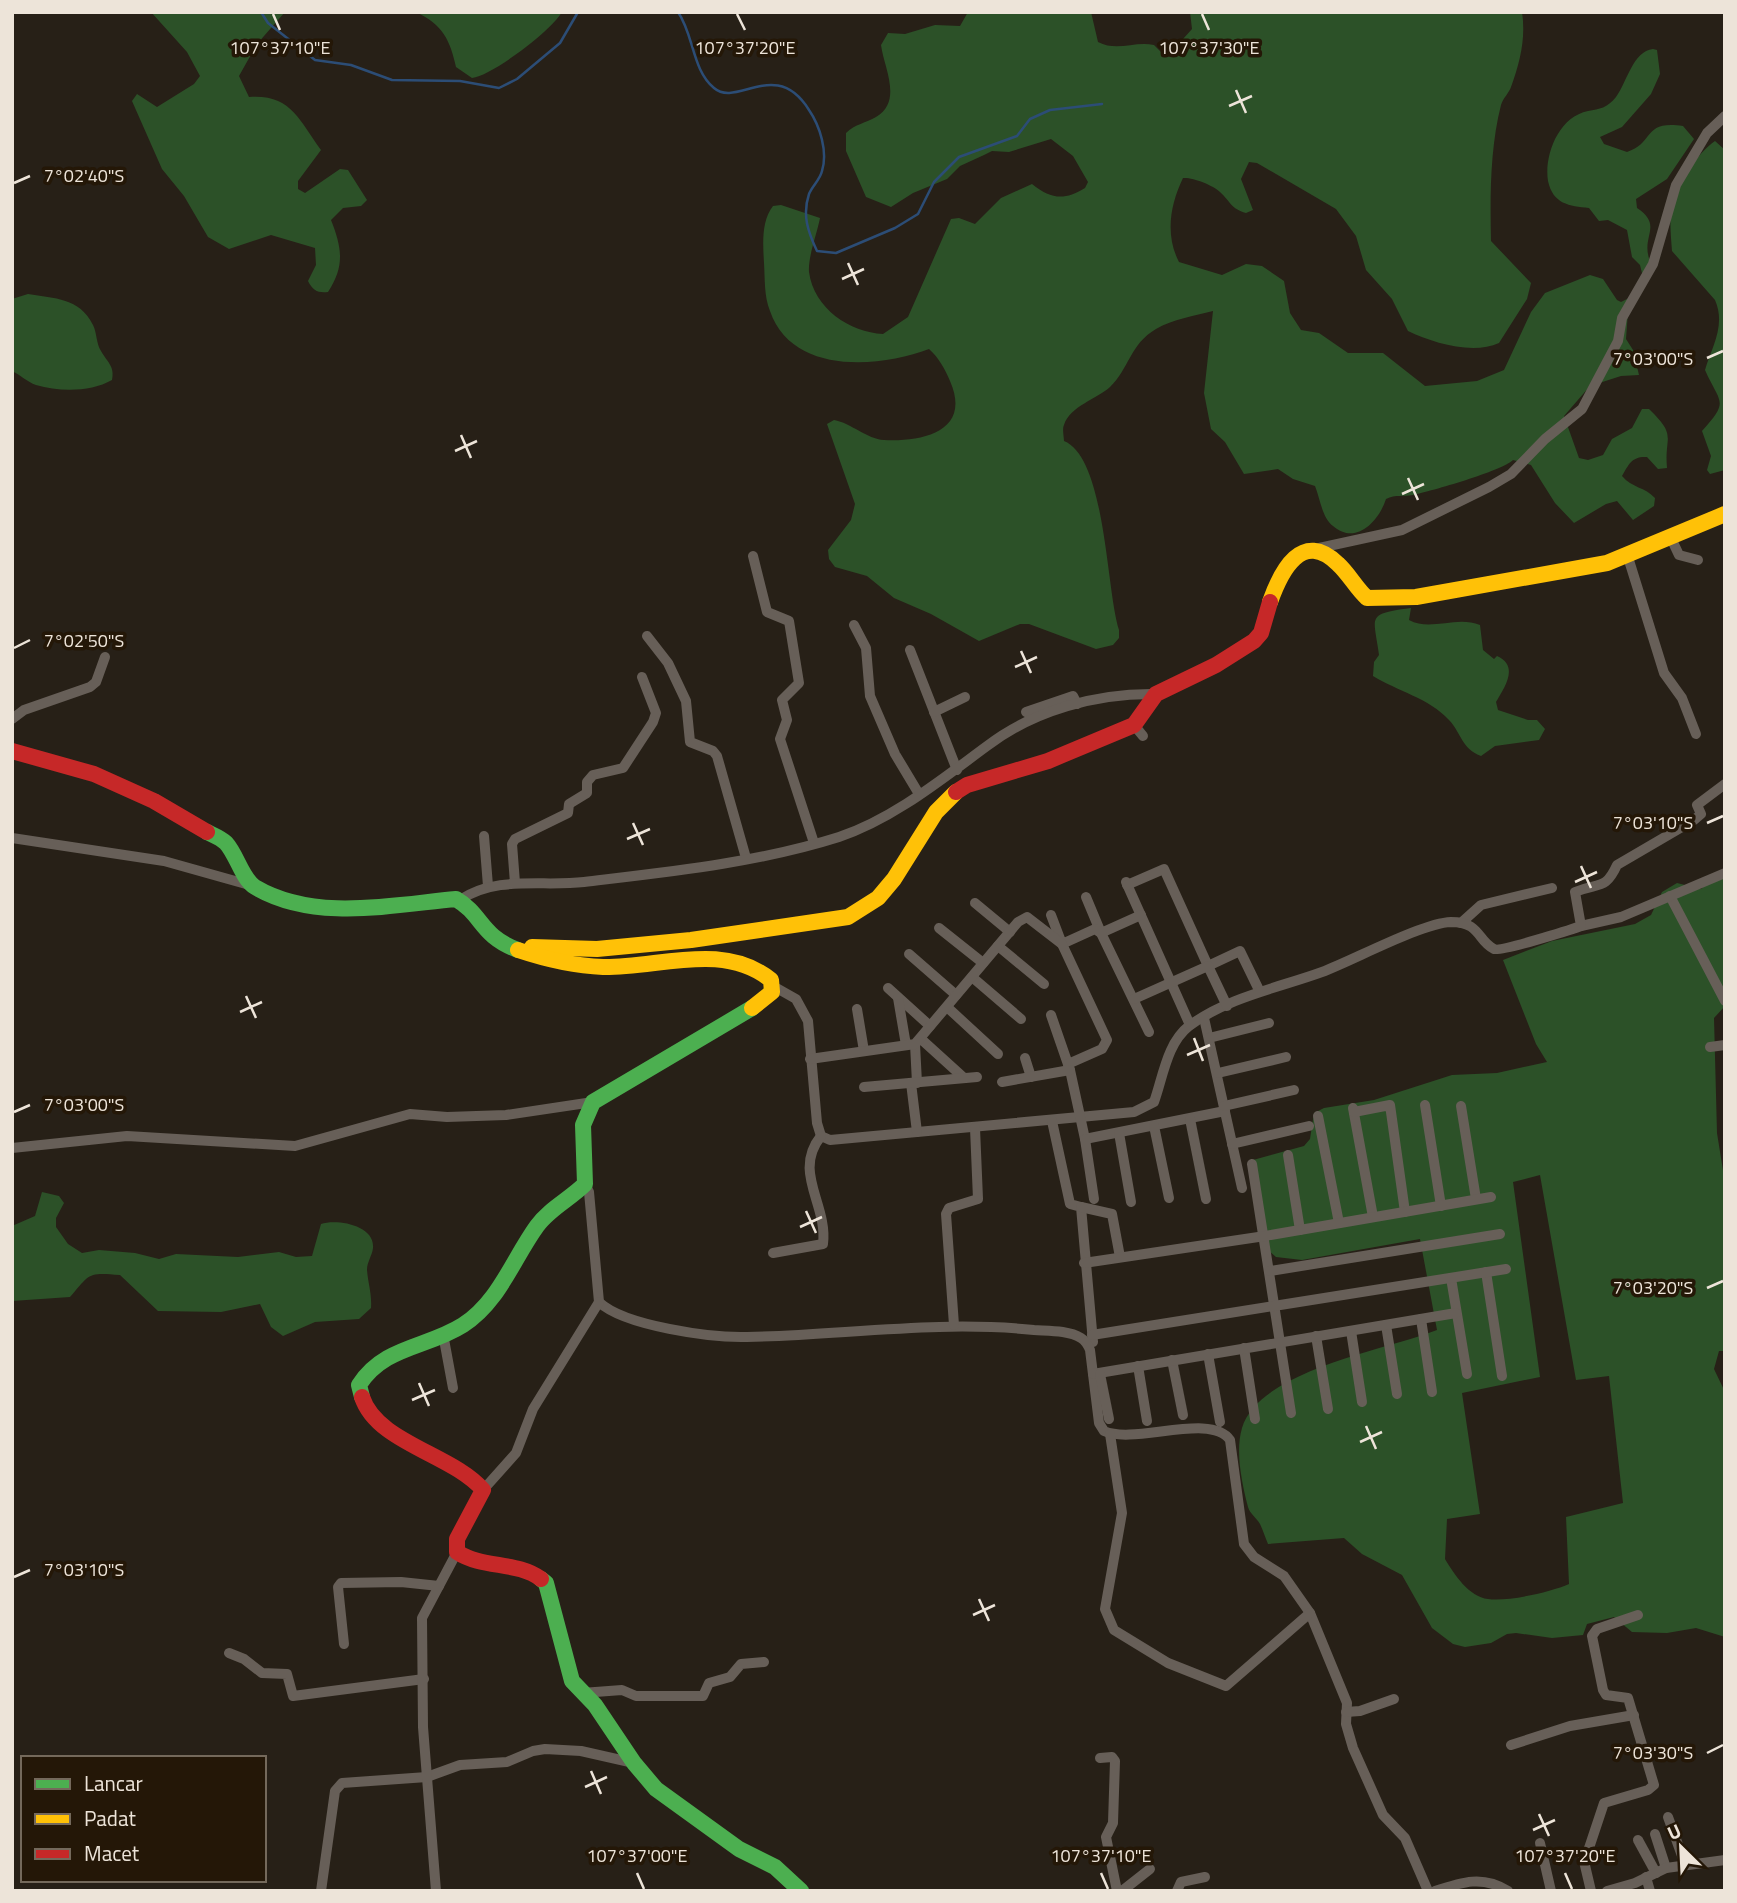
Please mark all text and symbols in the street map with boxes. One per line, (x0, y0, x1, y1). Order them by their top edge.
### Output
text: 107°37'10"E (229, 34, 331, 61)
text: 107°37'20"E (694, 34, 796, 61)
text: 107°37'30"E (1158, 34, 1260, 61)
text: 7°02'40"S (44, 162, 124, 189)
text: 7°03'00"S (1613, 345, 1693, 372)
text: 7°02'50"S (44, 627, 124, 654)
text: 7°03'10"S (1613, 809, 1693, 836)
text: 7°03'00"S (44, 1091, 124, 1118)
text: 7°03'20"S (1613, 1274, 1693, 1301)
text: 7°03'10"S (44, 1556, 124, 1583)
text: 7°03'30"S (1613, 1739, 1693, 1766)
legend (21, 1756, 266, 1882)
text: Lancar (84, 1767, 143, 1799)
text: Padat (84, 1802, 136, 1834)
north arrow (1646, 1812, 1716, 1882)
text: U (1662, 1815, 1685, 1847)
text: Macet (84, 1837, 140, 1869)
text: 107°37'00"E (586, 1842, 688, 1869)
text: 107°37'10"E (1050, 1842, 1152, 1869)
text: 107°37'20"E (1514, 1842, 1616, 1869)

